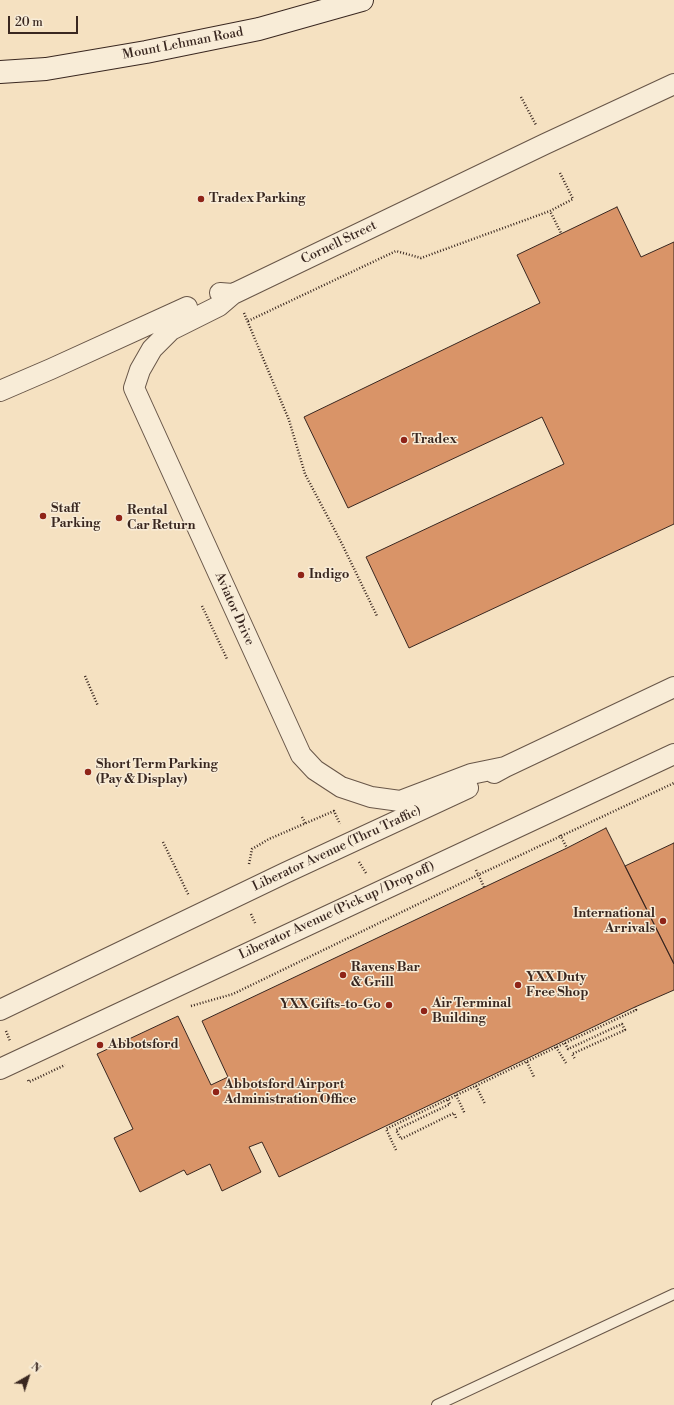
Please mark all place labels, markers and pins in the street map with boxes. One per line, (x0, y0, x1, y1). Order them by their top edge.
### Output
place label: Tradex Parking (209, 191, 305, 207)
marker: Tradex Parking (196, 194, 206, 204)
place label: Tradex (412, 432, 457, 448)
marker: Tradex (399, 435, 409, 445)
place label: Staff Parking (51, 501, 100, 532)
place label: Rental Car Return (127, 503, 195, 534)
marker: Staff Parking (38, 511, 48, 521)
marker: Rental Car Return (114, 513, 124, 523)
place label: Indigo (309, 567, 349, 583)
marker: Indigo (296, 570, 306, 580)
place label: Short Term Parking (Pay & Display) (96, 757, 218, 788)
marker: Short Term Parking (Pay & Display) (83, 767, 93, 777)
place label: International Arrivals (573, 906, 655, 937)
marker: International Arrivals (658, 916, 668, 926)
place label: Ravens Bar & Grill (351, 960, 420, 991)
marker: Ravens Bar & Grill (338, 970, 348, 980)
place label: YXX Duty Free Shop (526, 970, 589, 1001)
marker: YXX Duty Free Shop (513, 980, 523, 990)
place label: Air Terminal Building (432, 996, 511, 1027)
place label: YXX Gifts-to-Go (280, 997, 381, 1013)
marker: YXX Gifts-to-Go (384, 1000, 394, 1010)
marker: Air Terminal Building (419, 1006, 429, 1016)
place label: Abbotsford (108, 1037, 179, 1053)
marker: Abbotsford (95, 1040, 105, 1050)
place label: Abbotsford Airport Administration Office (224, 1077, 356, 1108)
marker: Abbotsford Airport Administration Office (211, 1087, 221, 1097)

